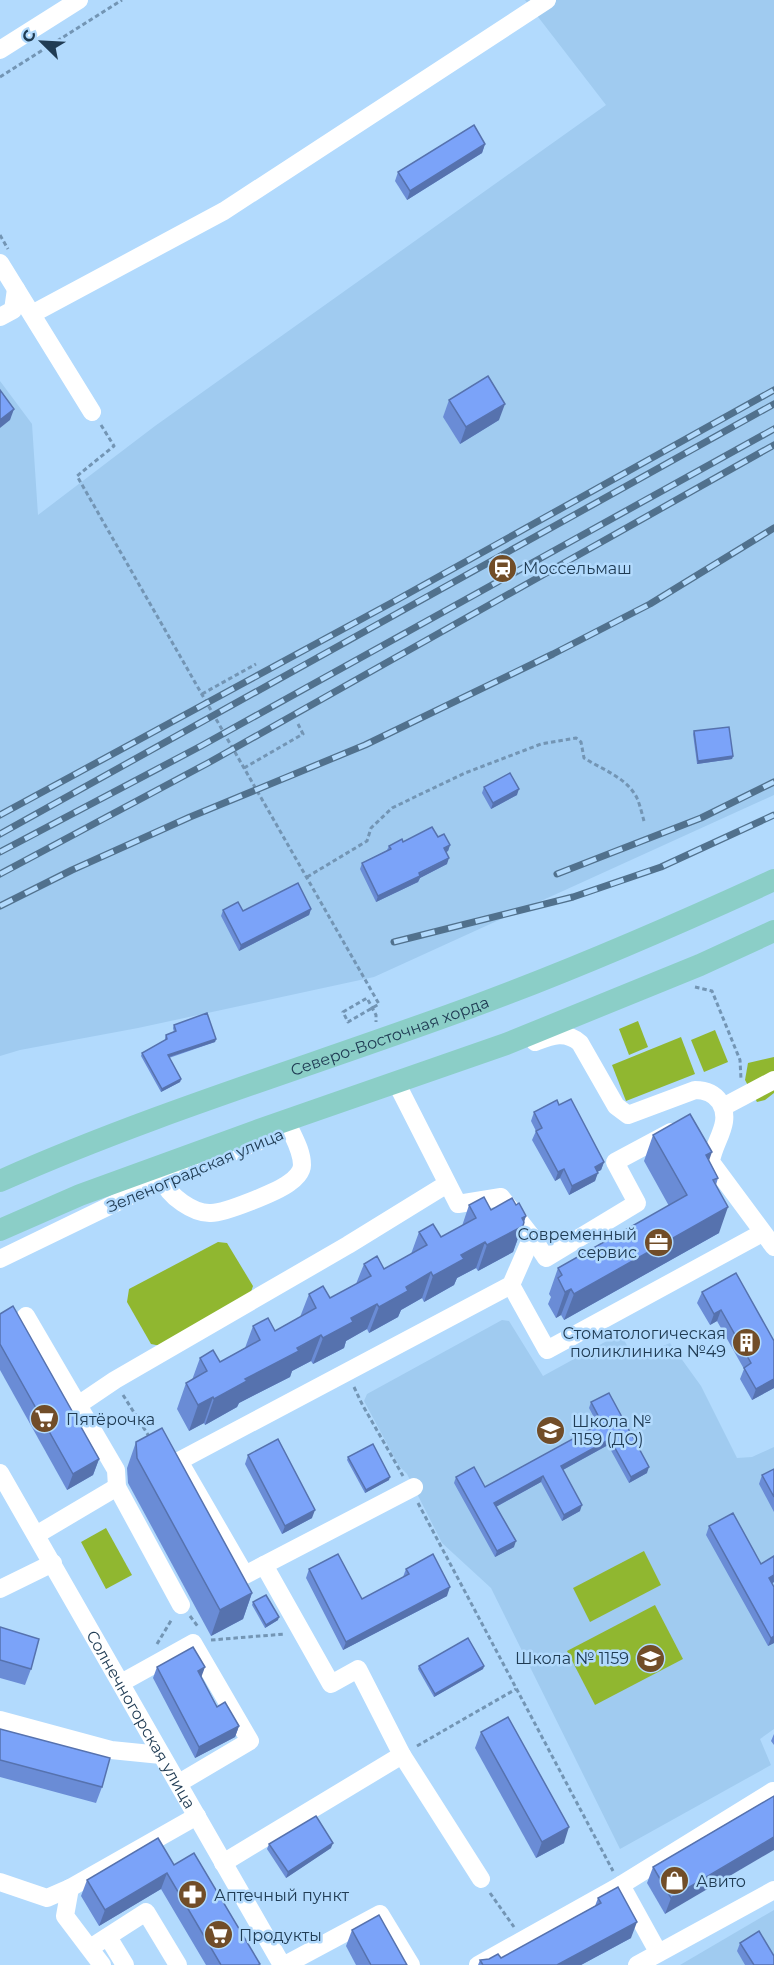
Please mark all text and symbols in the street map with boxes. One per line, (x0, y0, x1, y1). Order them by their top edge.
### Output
north arrow (12, 12, 72, 72)
text: С (18, 27, 40, 45)
station icon: Моссельмаш (486, 552, 518, 584)
place label: Моссельмаш (523, 559, 632, 578)
street label: Северо-Восточная хорда (288, 992, 492, 1080)
street label: Зеленоградская улица (104, 1125, 286, 1216)
place label: Современный сервис (517, 1225, 637, 1262)
office icon: Современный сервис (642, 1227, 674, 1259)
place label: Стоматологическая поликлиника №49 (563, 1324, 726, 1361)
building icon: Стоматологическая поликлиника №49 (731, 1326, 763, 1358)
supermarket icon: Пятёрочка (29, 1403, 61, 1435)
place label: Пятёрочка (66, 1410, 155, 1429)
place label: Школа № 1159 (ДО) (572, 1412, 652, 1449)
school or university icon: Школа № 1159 (ДО) (535, 1414, 567, 1446)
street label: Солнечногорская улица (82, 1627, 199, 1812)
school or university icon: Школа № 1159 (634, 1642, 666, 1674)
place label: Школа № 1159 (515, 1649, 629, 1668)
shop icon: Авито (659, 1865, 691, 1897)
place label: Авито (696, 1872, 746, 1891)
pharmacy icon: Аптечный пункт (177, 1879, 209, 1911)
place label: Аптечный пункт (214, 1886, 350, 1905)
supermarket icon: Продукты (202, 1919, 234, 1951)
place label: Продукты (239, 1926, 322, 1945)

